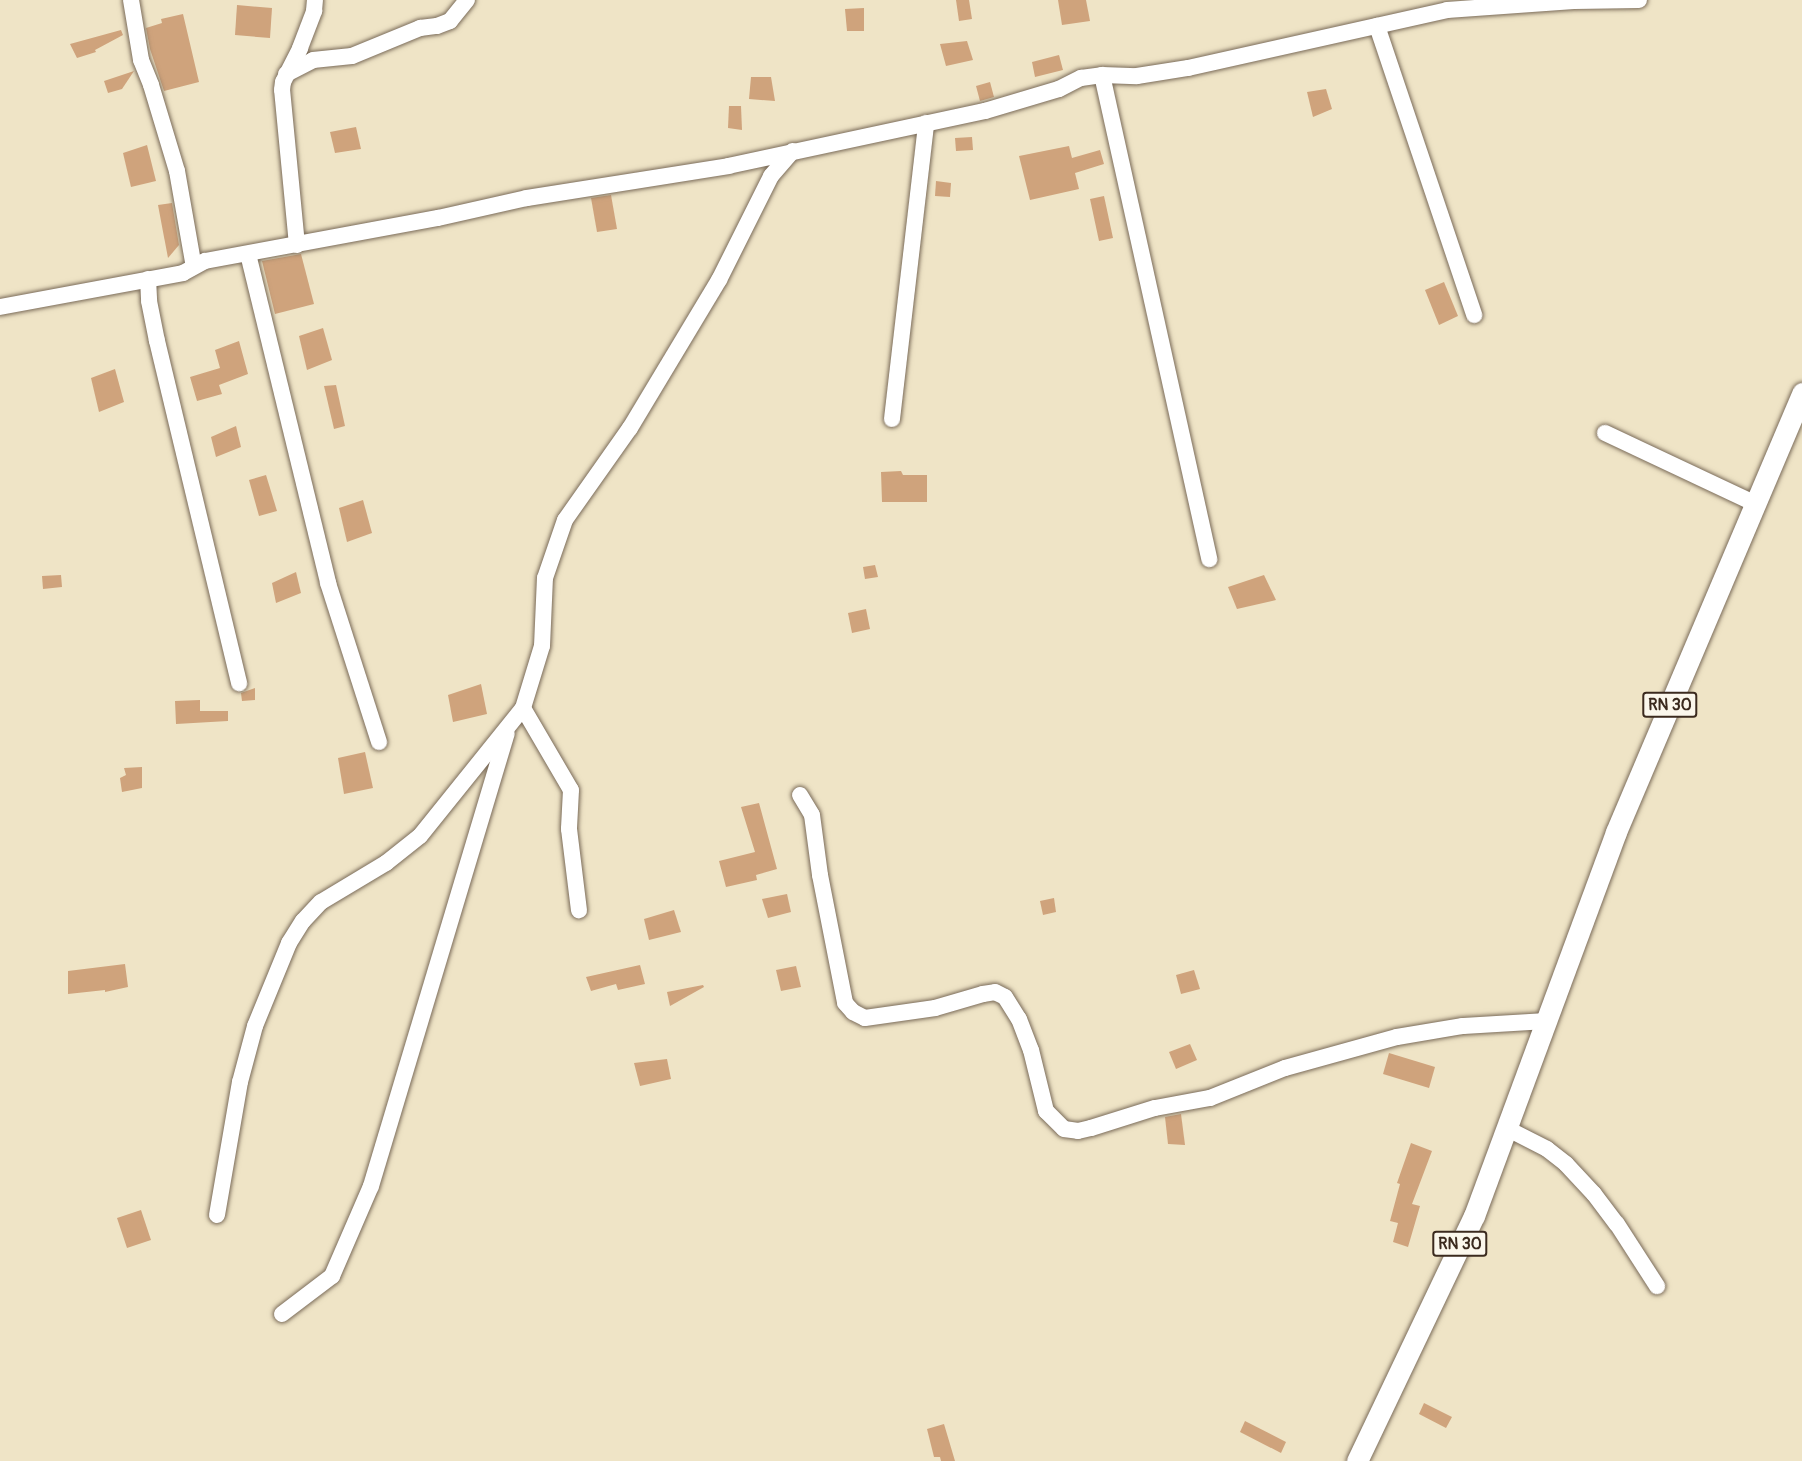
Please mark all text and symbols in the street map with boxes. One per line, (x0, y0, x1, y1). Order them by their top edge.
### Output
road number: RN 30 (1642, 692, 1698, 718)
road number: RN 30 (1432, 1231, 1488, 1257)

